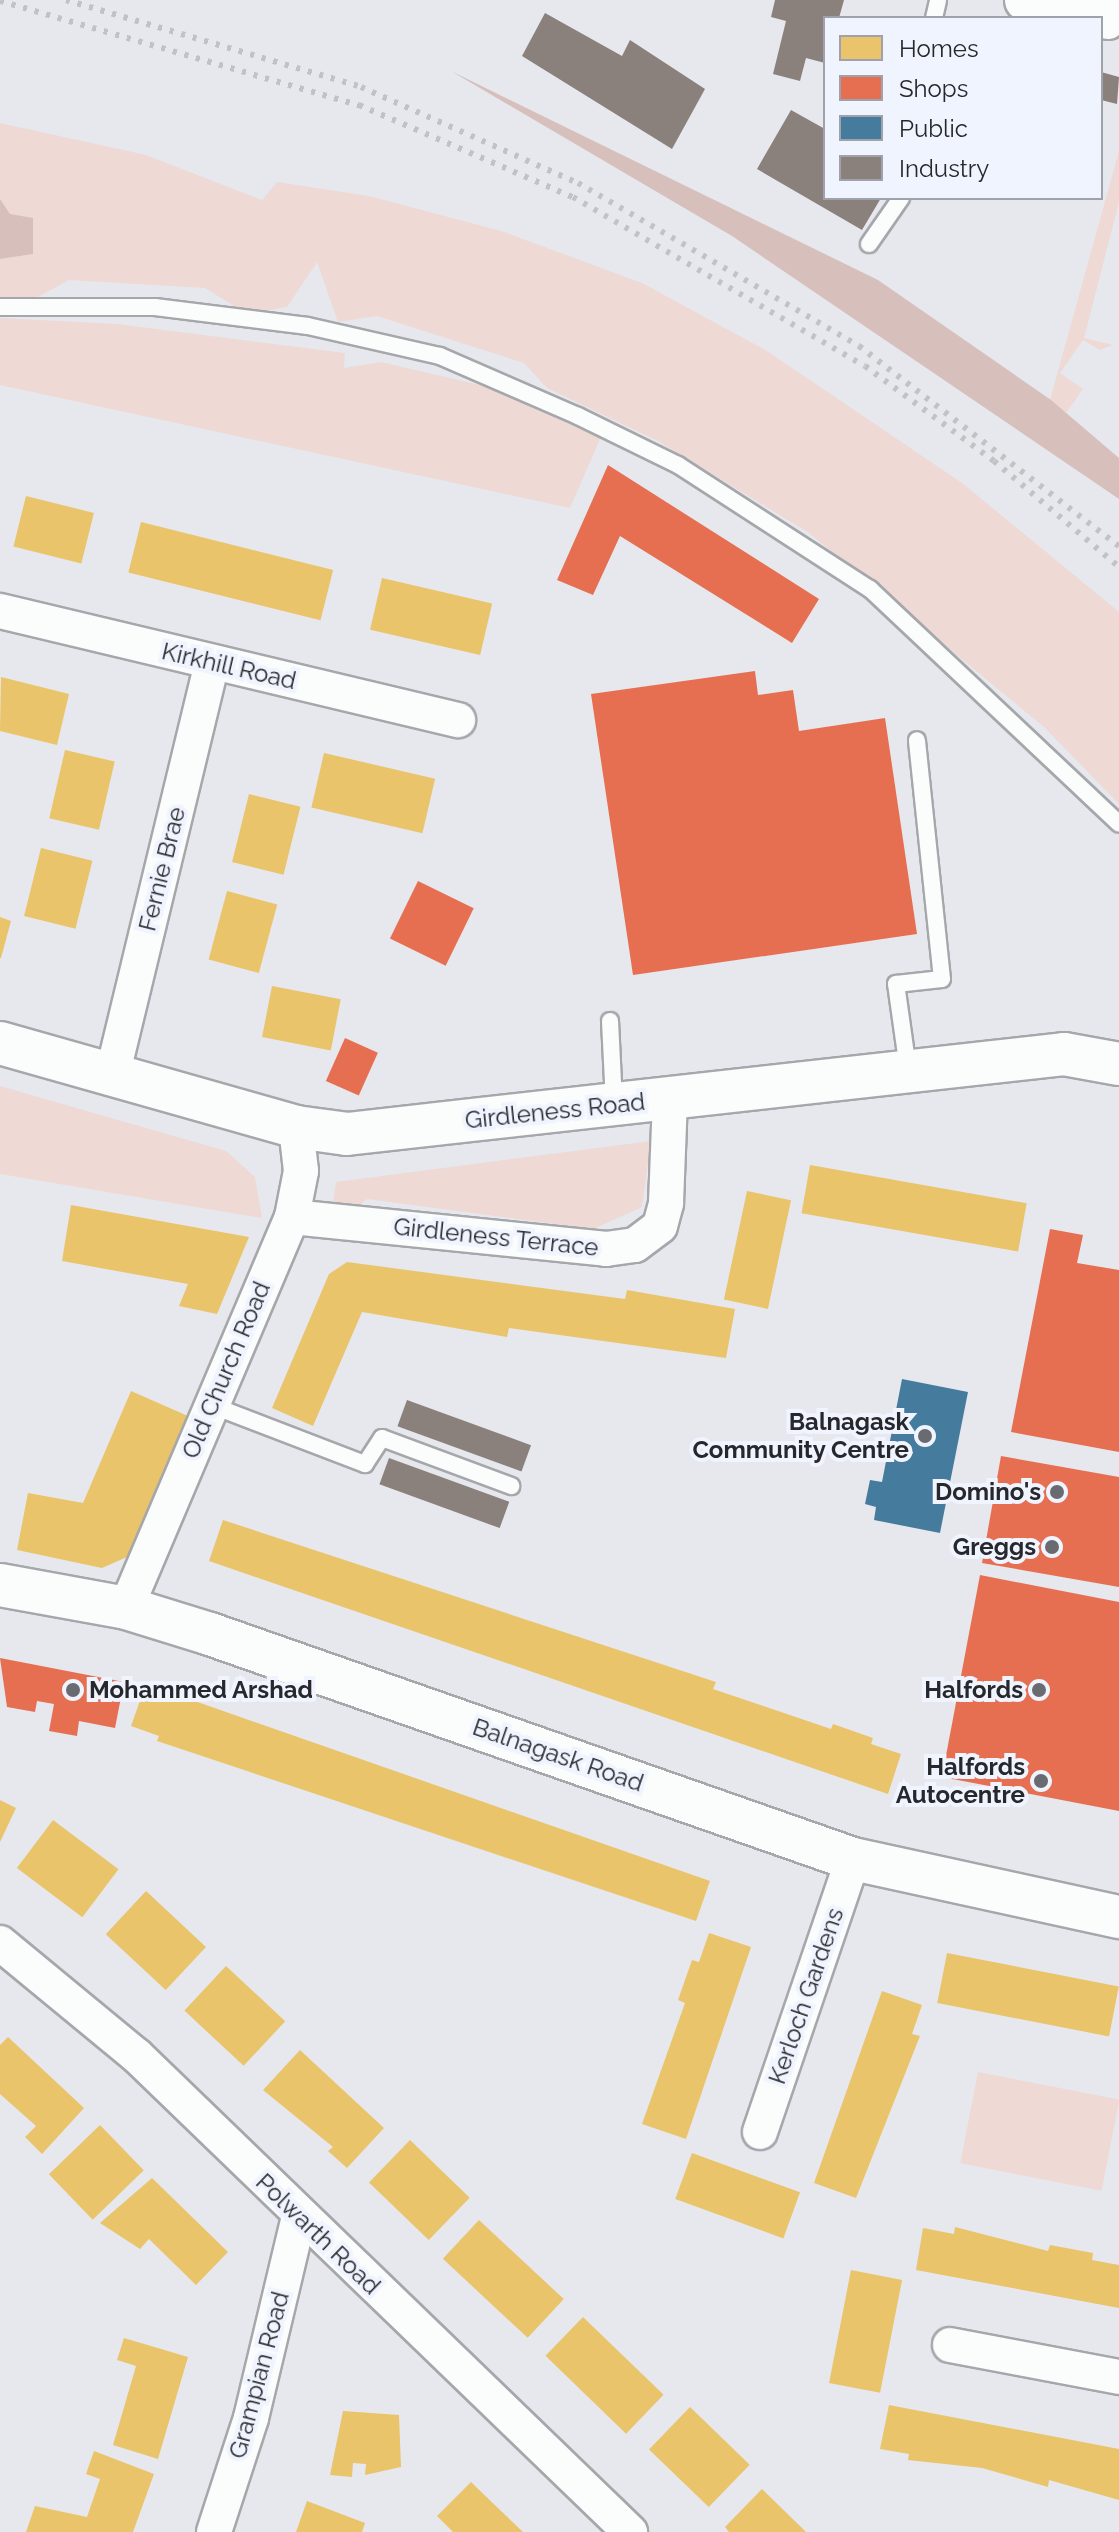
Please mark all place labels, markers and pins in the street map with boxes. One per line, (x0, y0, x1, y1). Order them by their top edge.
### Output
place label: Balnagask Community Centre (692, 1408, 909, 1464)
marker: Balnagask Community Centre (916, 1427, 934, 1445)
place label: Domino's (935, 1478, 1041, 1506)
marker: Domino's (1048, 1483, 1066, 1501)
place label: Greggs (953, 1533, 1036, 1561)
marker: Greggs (1043, 1538, 1061, 1556)
place label: Mohammed Arshad (89, 1676, 314, 1704)
place label: Halfords (924, 1676, 1023, 1704)
marker: Mohammed Arshad (64, 1681, 82, 1699)
marker: Halfords (1030, 1681, 1048, 1699)
place label: Halfords Autocentre (896, 1753, 1025, 1809)
marker: Halfords Autocentre (1032, 1772, 1050, 1790)

